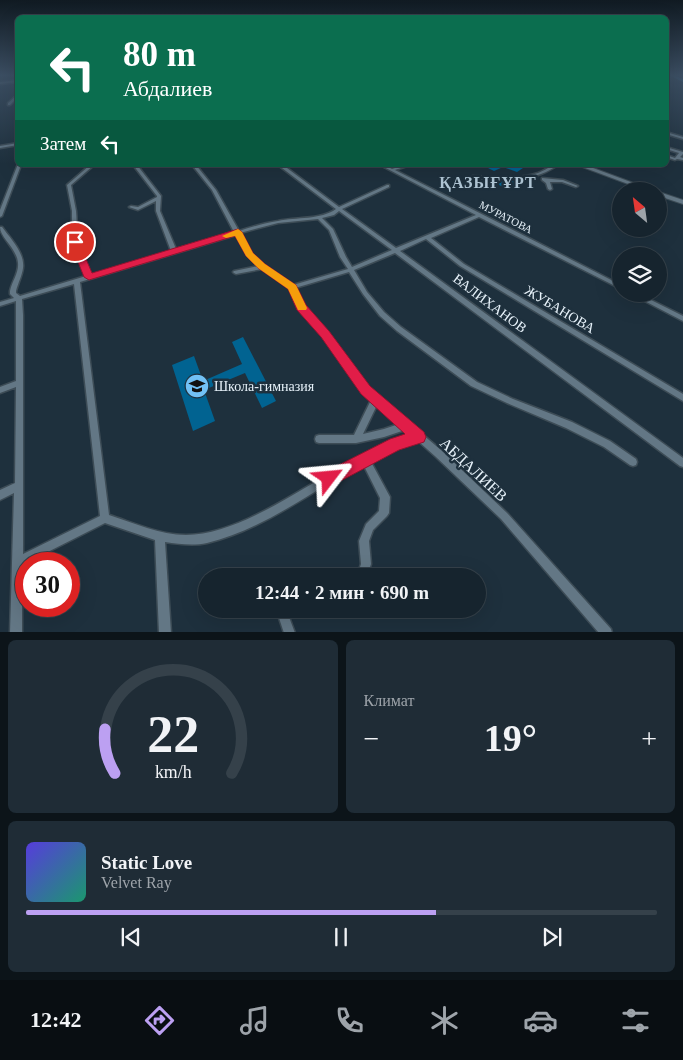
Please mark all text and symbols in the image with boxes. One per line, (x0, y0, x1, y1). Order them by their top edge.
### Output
icon: left (40, 35, 105, 100)
text: 80 m (123, 35, 196, 74)
text: Абдалиев (123, 76, 212, 101)
icon: left (96, 130, 124, 158)
text: Затем (40, 133, 86, 154)
district label: ҚАЗЫҒҰРТ (439, 174, 537, 192)
north arrow (612, 182, 668, 238)
map controls (612, 182, 667, 302)
street label: МУРАТОВА (477, 198, 535, 236)
pin (54, 221, 96, 263)
icon: arrive (61, 228, 89, 256)
button: layers (612, 247, 667, 302)
street label: ВАЛИХАНОВ (450, 271, 529, 336)
street label: ЖУБАНОВА (522, 283, 598, 337)
school or university icon: Школа-гимназия (184, 373, 210, 399)
place label: Школа-гимназия (214, 379, 315, 394)
street label: АБДАЛИЕВ (436, 434, 511, 505)
position arrow (302, 451, 354, 503)
speed limit sign: 30 (15, 552, 80, 617)
text: 12:44 · 2 мин · 690 m (255, 582, 429, 603)
text: Климат (364, 692, 414, 709)
text: 22 (147, 706, 199, 763)
text: 19° (484, 717, 537, 759)
text: − (364, 723, 379, 754)
text: + (641, 723, 657, 754)
text: km/h (154, 762, 191, 782)
text: Static Love (101, 852, 192, 873)
text: Velvet Ray (101, 874, 172, 891)
icon: previous (117, 923, 145, 951)
icon: pause (327, 923, 355, 951)
icon: next (538, 923, 566, 951)
icon: directions (142, 1003, 177, 1038)
icon: music (237, 1003, 272, 1038)
icon: phone (332, 1003, 367, 1038)
icon: climate (427, 1003, 462, 1038)
icon: car (523, 1003, 558, 1038)
icon: filters (618, 1003, 653, 1038)
text: 12:42 (30, 1007, 81, 1032)

